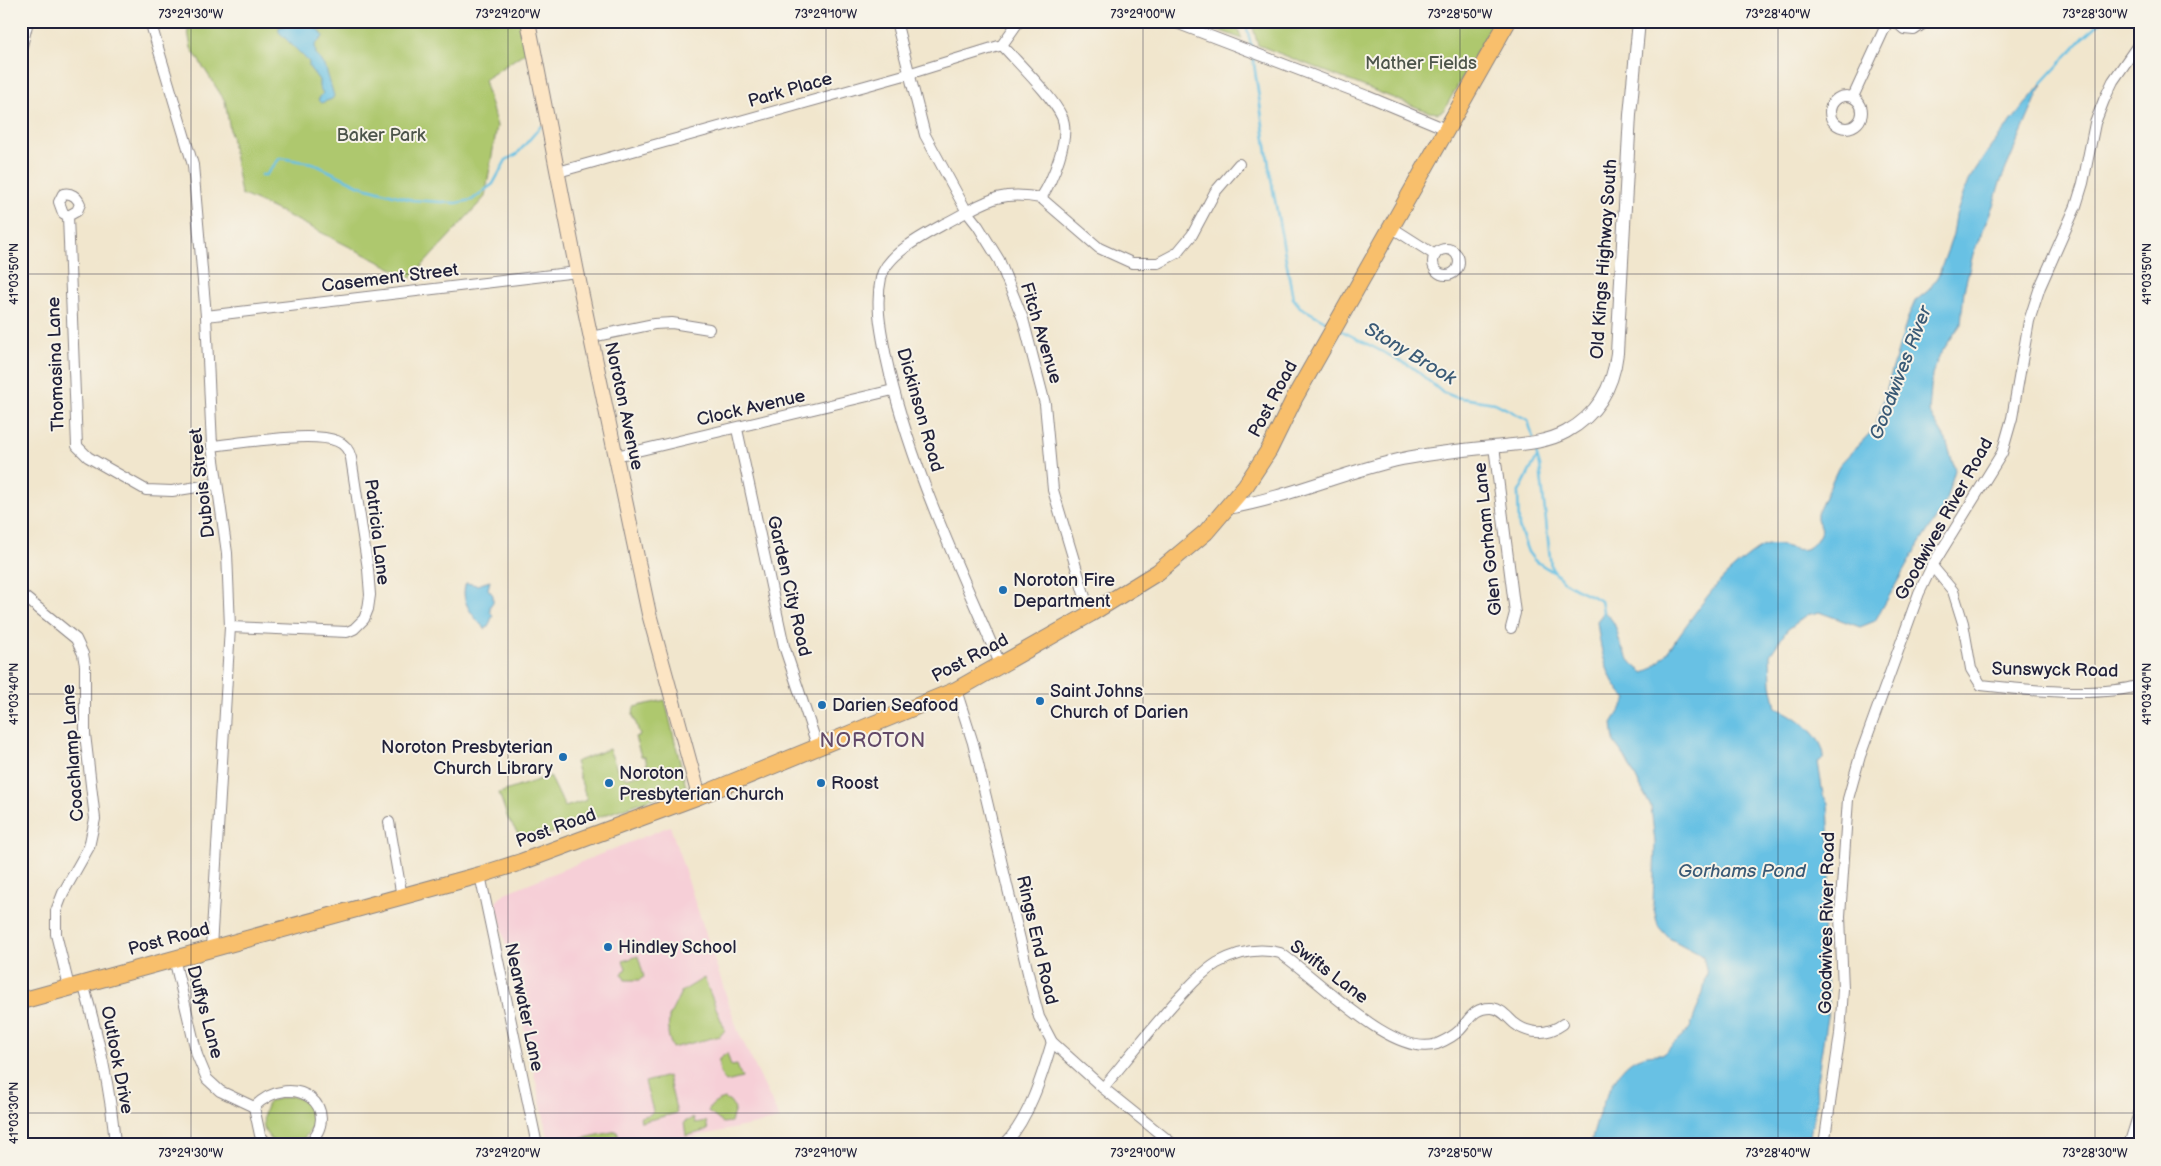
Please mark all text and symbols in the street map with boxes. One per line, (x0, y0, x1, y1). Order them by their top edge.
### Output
text: 73°29'30"W (158, 7, 224, 22)
text: 73°29'20"W (476, 7, 540, 22)
text: 73°29'10"W (795, 7, 857, 22)
text: 73°29'00"W (1111, 7, 1175, 22)
text: 73°28'50"W (1428, 7, 1492, 22)
text: 73°28'40"W (1745, 7, 1811, 22)
text: 73°28'30"W (2062, 7, 2128, 22)
park label: Mather Fields (1365, 53, 1477, 74)
street label: Park Place (745, 68, 835, 112)
park label: Baker Park (336, 125, 426, 146)
street label: Old Kings Highway South (1587, 158, 1621, 360)
text: 41°03'50"N (7, 243, 22, 305)
text: 41°03'50"N (2140, 243, 2155, 305)
street label: Casement Street (320, 259, 460, 297)
street label: Fitch Avenue (1016, 280, 1066, 386)
street label: Thomasina Lane (43, 296, 69, 432)
water label: Goodwives River (1865, 302, 1937, 443)
water label: Stony Brook (1360, 318, 1461, 391)
street label: Noroton Avenue (600, 340, 648, 472)
street label: Dickinson Road (892, 346, 948, 474)
street label: Post Road (1244, 357, 1302, 441)
street label: Clock Avenue (695, 385, 808, 431)
street label: Dubois Street (185, 426, 219, 539)
street label: Goodwives River Road (1891, 434, 1997, 604)
street label: Glen Gorham Lane (1469, 461, 1506, 617)
street label: Patricia Lane (360, 478, 394, 587)
street label: Garden City Road (763, 514, 815, 658)
place label: Noroton Fire Department (1013, 570, 1115, 612)
marker: Noroton Fire Department (997, 584, 1009, 596)
street label: Post Road (928, 629, 1012, 687)
street label: Sunswyck Road (1991, 658, 2119, 682)
text: 41°03'40"N (7, 663, 22, 725)
text: 41°03'40"N (2140, 663, 2155, 725)
place label: Saint Johns Church of Darien (1050, 681, 1188, 723)
street label: Coachlamp Lane (58, 683, 88, 822)
place label: Darien Seafood (832, 695, 959, 716)
marker: Saint Johns Church of Darien (1034, 695, 1046, 707)
marker: Darien Seafood (816, 699, 828, 711)
district label: NOROTON (820, 729, 926, 753)
place label: Noroton Presbyterian Church Library (381, 737, 554, 779)
marker: Noroton Presbyterian Church Library (557, 751, 569, 763)
place label: Noroton Presbyterian Church (619, 763, 784, 805)
place label: Roost (831, 773, 879, 794)
marker: Noroton Presbyterian Church (603, 777, 615, 789)
marker: Roost (815, 777, 827, 789)
street label: Post Road (513, 804, 599, 852)
street label: Goodwives River Road (1815, 832, 1839, 1014)
water label: Gorhams Pond (1678, 860, 1807, 883)
street label: Rings End Road (1012, 873, 1062, 1007)
street label: Post Road (126, 918, 212, 960)
street label: Swifts Lane (1286, 936, 1373, 1008)
place label: Hindley School (618, 937, 737, 958)
street label: Nearwater Lane (500, 941, 548, 1074)
marker: Hindley School (602, 941, 614, 953)
street label: Duffys Lane (183, 963, 228, 1061)
street label: Outlook Drive (96, 1004, 138, 1116)
text: 41°03'30"N (7, 1082, 22, 1144)
text: 73°29'30"W (158, 1146, 224, 1161)
text: 73°29'20"W (476, 1146, 540, 1161)
text: 73°29'10"W (795, 1146, 857, 1161)
text: 73°29'00"W (1111, 1146, 1175, 1161)
text: 73°28'50"W (1428, 1146, 1492, 1161)
text: 73°28'40"W (1745, 1146, 1811, 1161)
text: 73°28'30"W (2062, 1146, 2128, 1161)

